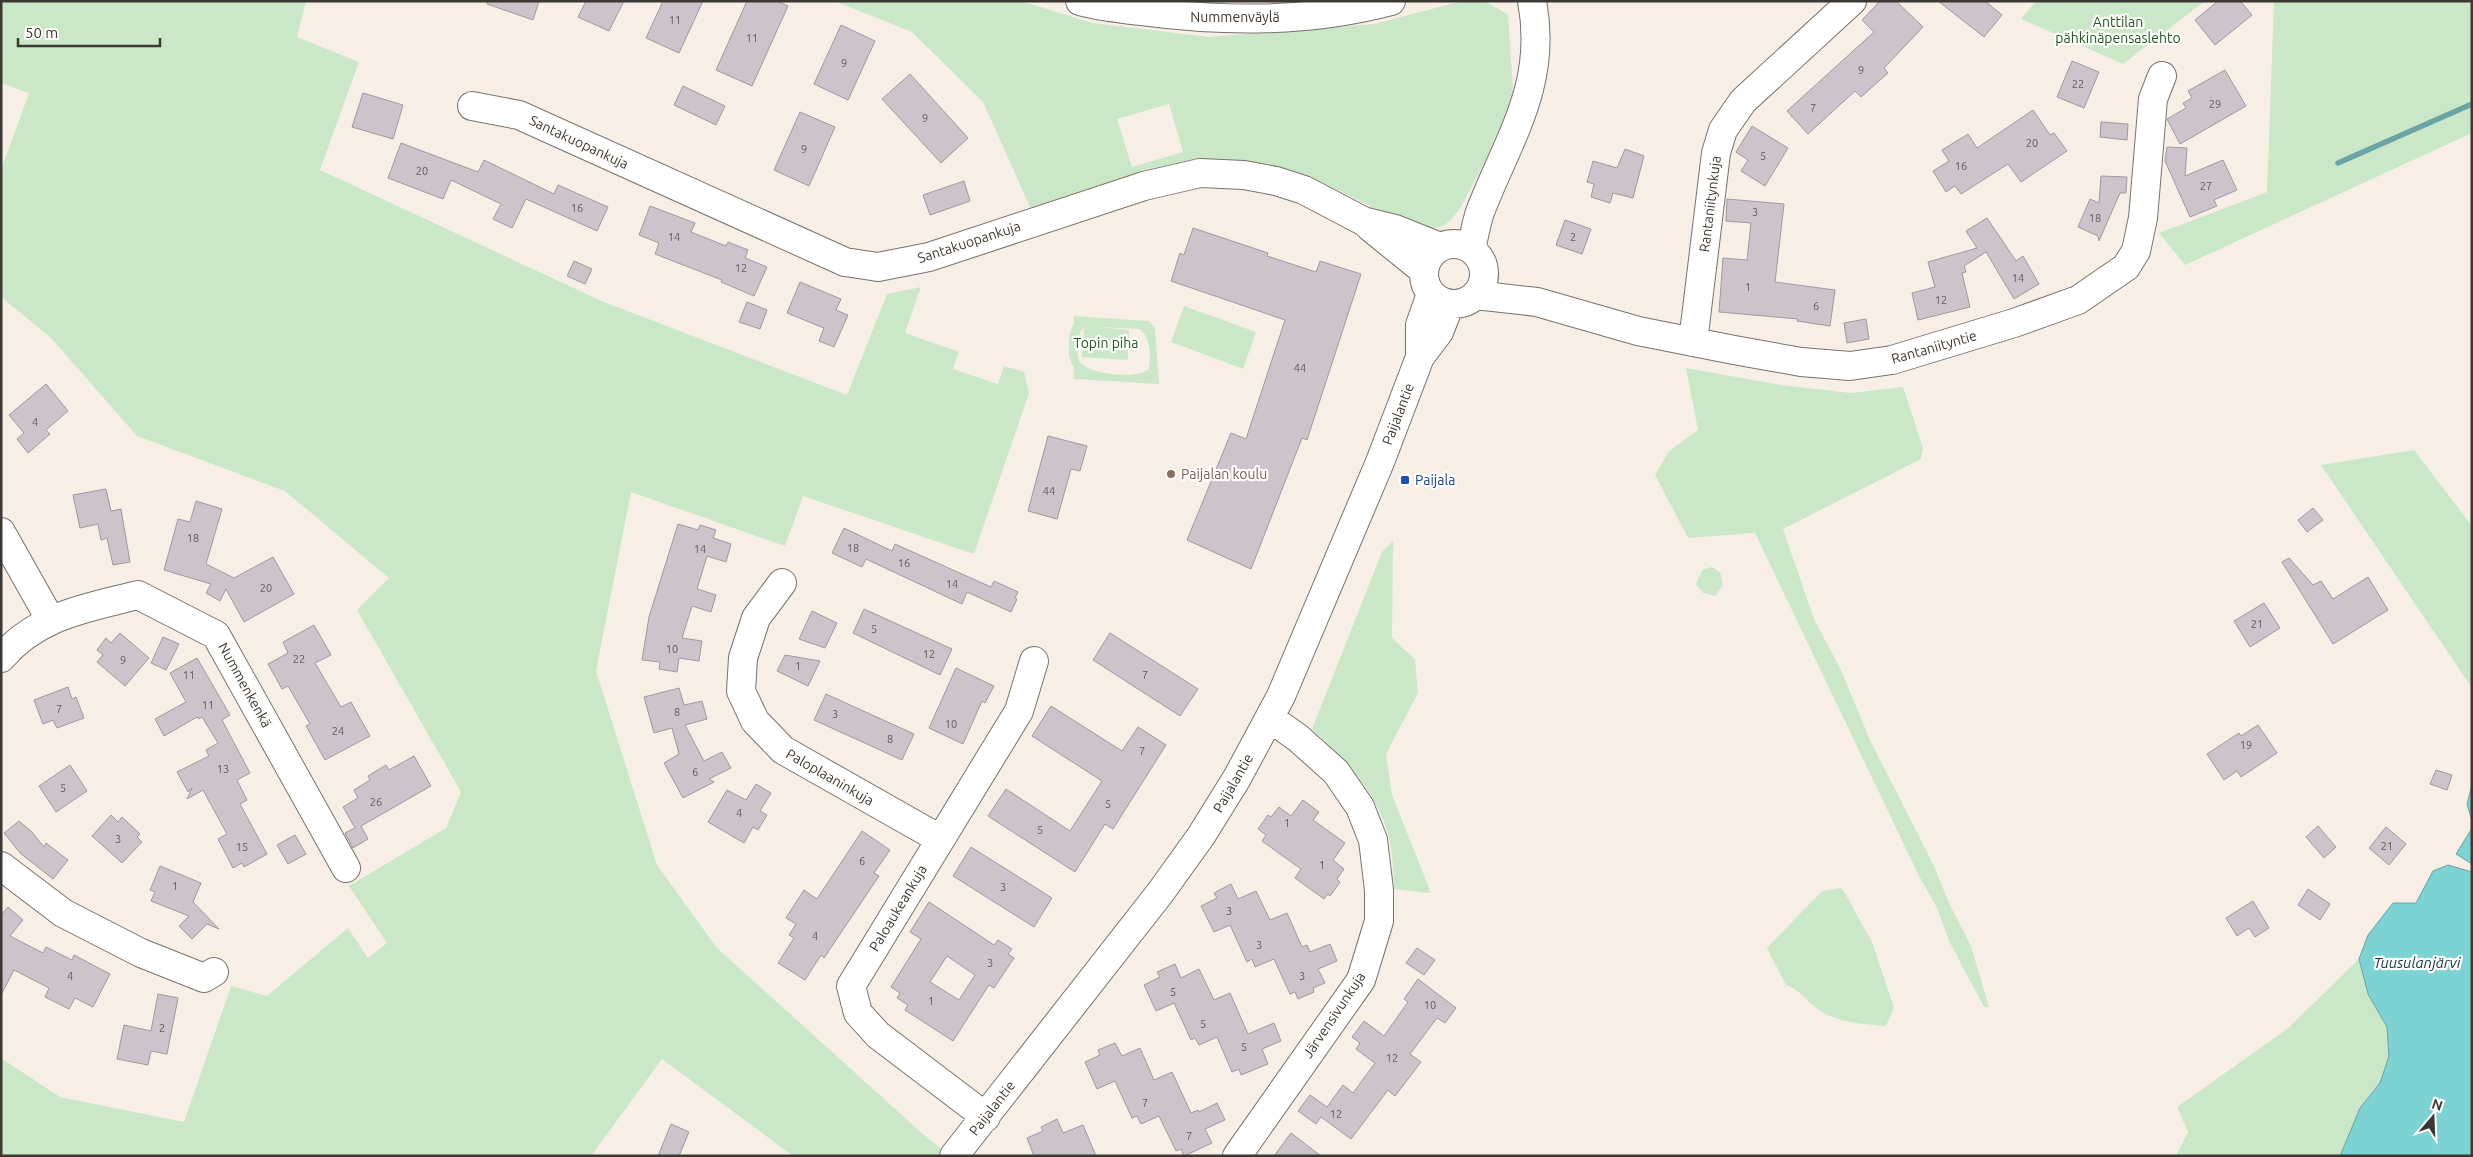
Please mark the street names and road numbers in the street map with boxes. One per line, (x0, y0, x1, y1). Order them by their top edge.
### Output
street label: Nummenväylä (1190, 9, 1280, 25)
street label: Santakuopankuja (527, 112, 631, 172)
street label: Rantaniitynkuja (1696, 155, 1724, 253)
street label: Santakuopankuja (915, 218, 1023, 266)
street label: Rantaniityntie (1889, 327, 1979, 367)
street label: Paijalantie (1379, 381, 1417, 447)
street label: Nummenkenkä (215, 640, 275, 730)
street label: Paloplaaninkuja (783, 745, 877, 809)
street label: Paijalantie (1210, 751, 1256, 815)
street label: Paloaukeankuja (866, 862, 930, 954)
street label: Järvensivunkuja (1299, 969, 1369, 1061)
street label: Paijalantie (966, 1077, 1018, 1139)

